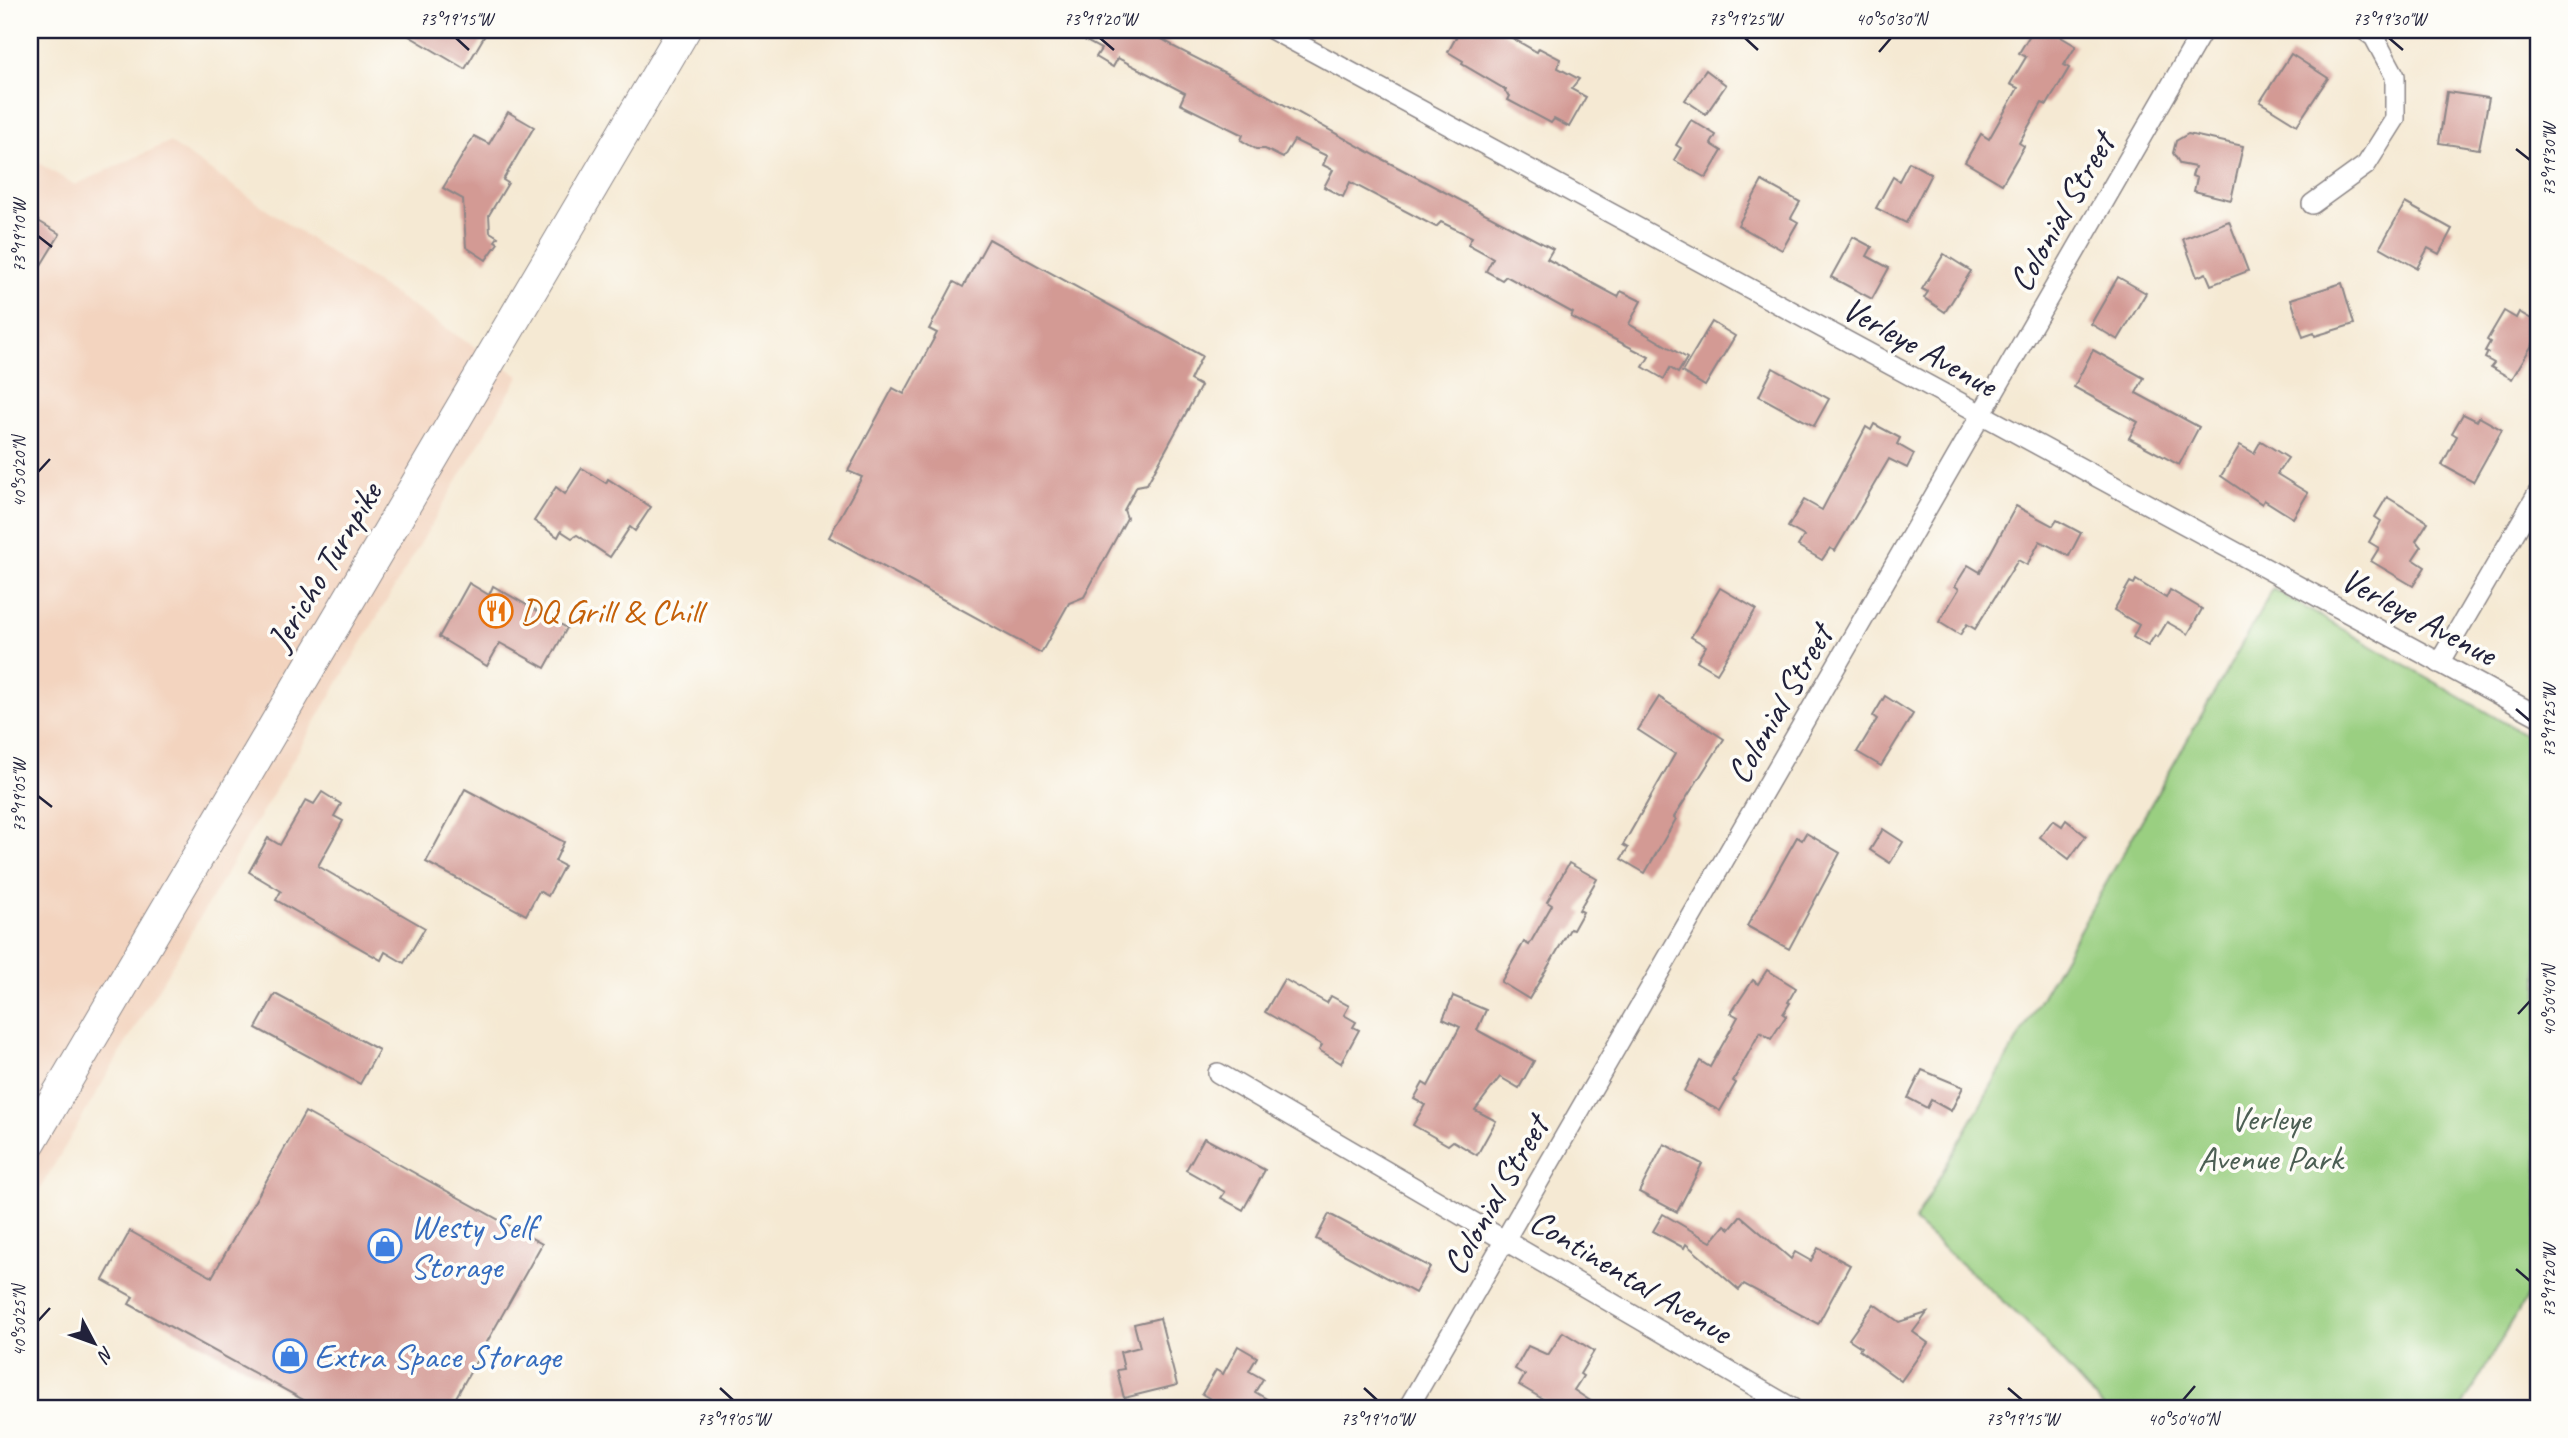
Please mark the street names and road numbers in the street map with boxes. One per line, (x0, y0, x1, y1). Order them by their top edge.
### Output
street label: Colonial Street (1998, 121, 2127, 299)
street label: Verleye Avenue (1835, 286, 2007, 408)
street label: Jericho Turnpike (256, 472, 393, 660)
street label: Verleye Avenue (2333, 557, 2507, 677)
street label: Colonial Street (1716, 613, 1845, 791)
street label: Colonial Street (1432, 1104, 1561, 1282)
street label: Continental Avenue (1522, 1199, 1742, 1356)

